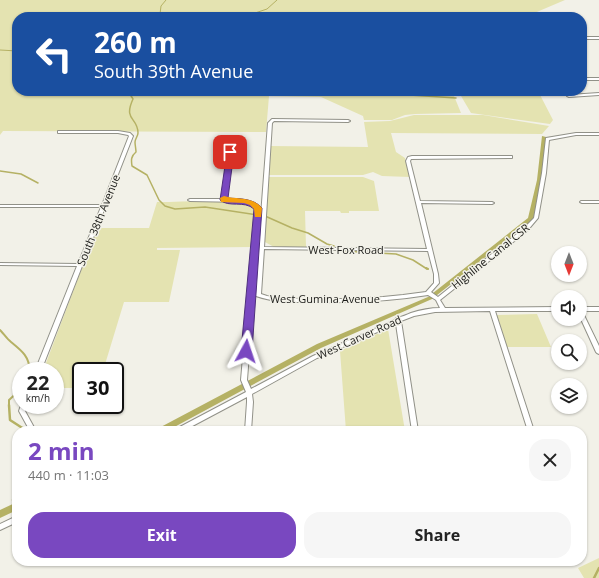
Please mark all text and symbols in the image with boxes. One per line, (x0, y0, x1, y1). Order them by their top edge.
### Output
text: 260 m (94, 23, 177, 61)
icon: left (28, 28, 80, 80)
text: South 39th Avenue (94, 59, 253, 83)
pin (213, 135, 247, 169)
icon: arrive (219, 141, 241, 163)
street label: South 38th Avenue (73, 172, 123, 268)
street label: Highline Canal CSR (448, 220, 532, 292)
street label: West Fox Road (308, 242, 384, 257)
north arrow (551, 246, 587, 282)
map controls (551, 246, 587, 414)
button: sound (551, 290, 587, 326)
street label: West Gumina Avenue (270, 291, 380, 306)
street label: West Carver Road (314, 312, 404, 362)
position arrow (225, 330, 267, 372)
button: search (551, 334, 587, 370)
speed limit sign: 30 (72, 362, 124, 414)
text: 22 (27, 369, 49, 396)
button: layers (551, 378, 587, 414)
text: km/h (26, 391, 50, 405)
text: 2 min (28, 434, 95, 467)
button: close (529, 439, 571, 481)
text: 440 m · 11:03 (28, 466, 109, 484)
button: Exit (28, 512, 296, 558)
button: Share (304, 512, 571, 558)

